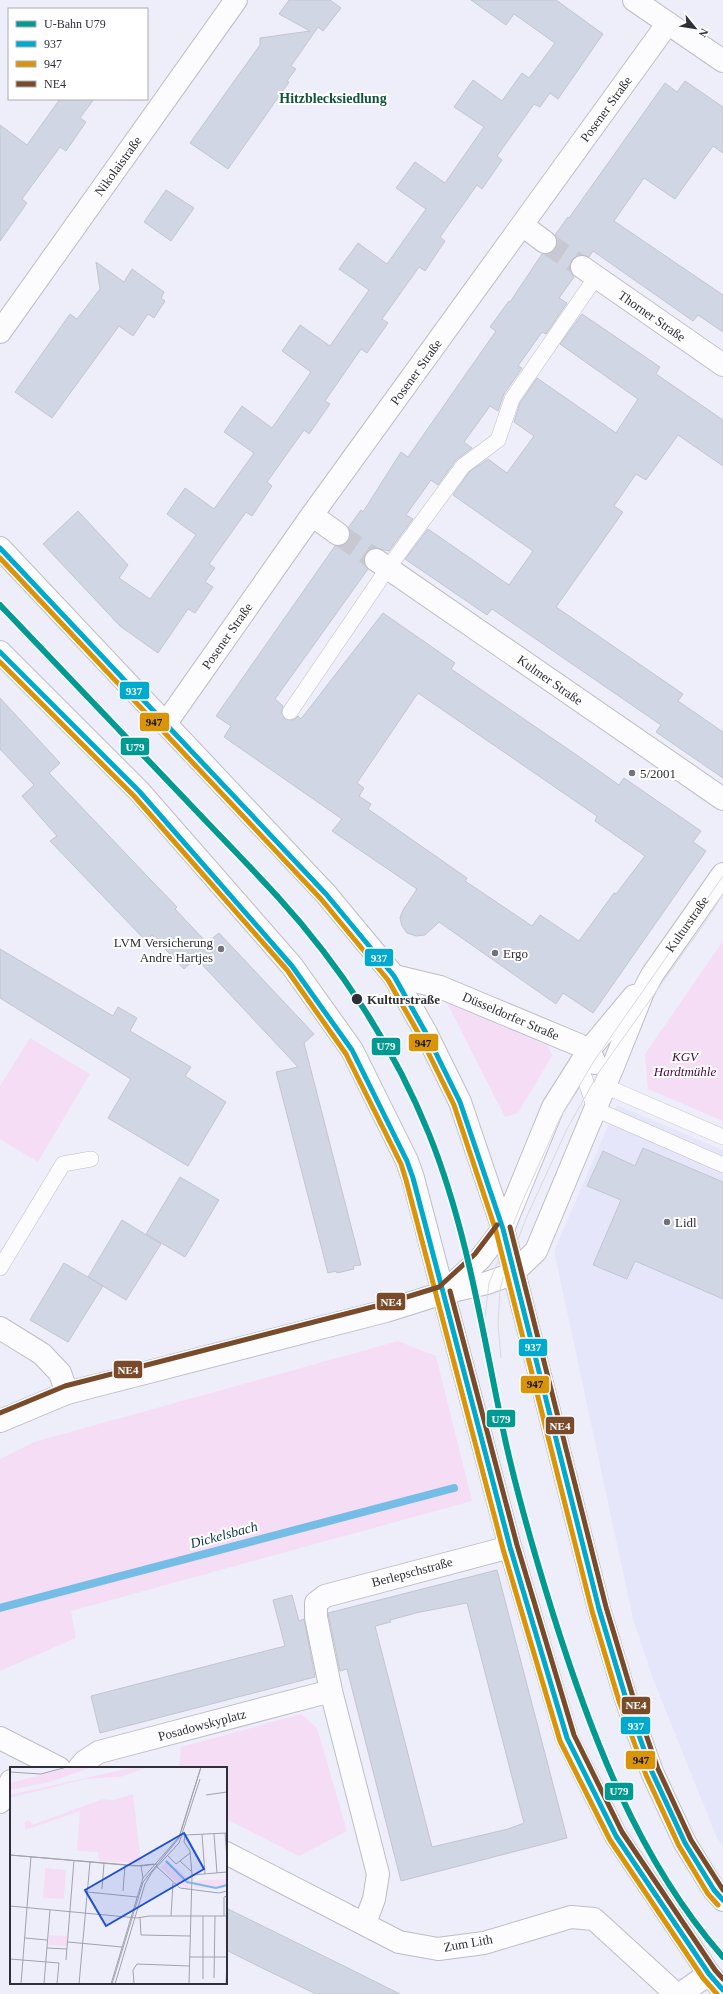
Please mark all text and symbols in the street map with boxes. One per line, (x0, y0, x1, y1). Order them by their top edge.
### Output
legend (8, 8, 148, 100)
north arrow (675, 8, 715, 48)
text: U-Bahn U79 (44, 17, 106, 31)
text: N (696, 27, 711, 39)
text: 937 (44, 37, 62, 51)
text: 947 (44, 57, 62, 71)
street label: Posener Straße (577, 73, 635, 145)
text: NE4 (44, 77, 66, 91)
district label: Hitzblecksiedlung (279, 91, 387, 106)
street label: Nikolaistraße (91, 133, 145, 199)
street label: Thorner Straße (616, 287, 689, 345)
street label: Posener Straße (387, 336, 445, 408)
street label: Posener Straße (199, 600, 256, 672)
street label: Kulmer Straße (515, 652, 586, 708)
line badge: 937 (119, 681, 150, 700)
text: 937 (126, 685, 143, 697)
line badge: 947 (139, 712, 170, 732)
text: 947 (146, 716, 163, 728)
line badge: U79 (120, 737, 150, 756)
text: U79 (126, 741, 145, 753)
place label: 5/2001 (640, 766, 676, 781)
marker: 5/2001 (627, 768, 637, 778)
street label: Kulturstraße (662, 893, 712, 955)
place label: LVM Versicherung Andre Hartjes (114, 935, 213, 965)
marker: LVM Versicherung Andre Hartjes (216, 944, 226, 954)
place label: Ergo (503, 946, 528, 961)
line badge: 937 (364, 948, 394, 967)
marker: Ergo (490, 948, 500, 958)
text: 937 (371, 952, 388, 964)
street label: Düsseldorfer Straße (460, 989, 562, 1043)
marker: Kulturstraße (350, 992, 364, 1006)
place label: Kulturstraße (367, 992, 440, 1007)
line badge: 947 (408, 1033, 439, 1052)
line badge: U79 (371, 1037, 401, 1056)
text: 947 (415, 1037, 432, 1049)
text: U79 (377, 1040, 396, 1052)
park label: KGV Hardtmühle (653, 1049, 716, 1079)
place label: Lidl (675, 1215, 697, 1230)
marker: Lidl (662, 1217, 672, 1227)
line badge: NE4 (376, 1292, 406, 1311)
text: NE4 (381, 1296, 402, 1308)
line badge: 937 (518, 1338, 548, 1357)
text: 937 (525, 1341, 542, 1353)
line badge: NE4 (113, 1360, 143, 1379)
text: NE4 (118, 1364, 139, 1376)
line badge: 947 (520, 1375, 550, 1394)
text: 947 (527, 1378, 544, 1390)
line badge: U79 (486, 1409, 516, 1428)
text: U79 (492, 1413, 511, 1425)
line badge: NE4 (545, 1416, 575, 1435)
text: NE4 (550, 1420, 571, 1432)
water label: Dickelsbach (188, 1519, 259, 1551)
street label: Berlepschstraße (370, 1554, 454, 1590)
line badge: NE4 (621, 1696, 651, 1715)
text: NE4 (626, 1699, 647, 1711)
street label: Posadowskyplatz (156, 1706, 248, 1744)
line badge: 937 (620, 1716, 651, 1735)
text: 937 (628, 1720, 645, 1732)
line badge: 947 (625, 1750, 656, 1770)
text: 947 (633, 1754, 650, 1766)
inset map (10, 1767, 227, 1984)
line badge: U79 (604, 1782, 634, 1801)
text: U79 (610, 1785, 629, 1797)
street label: Zum Lith (442, 1931, 494, 1955)

